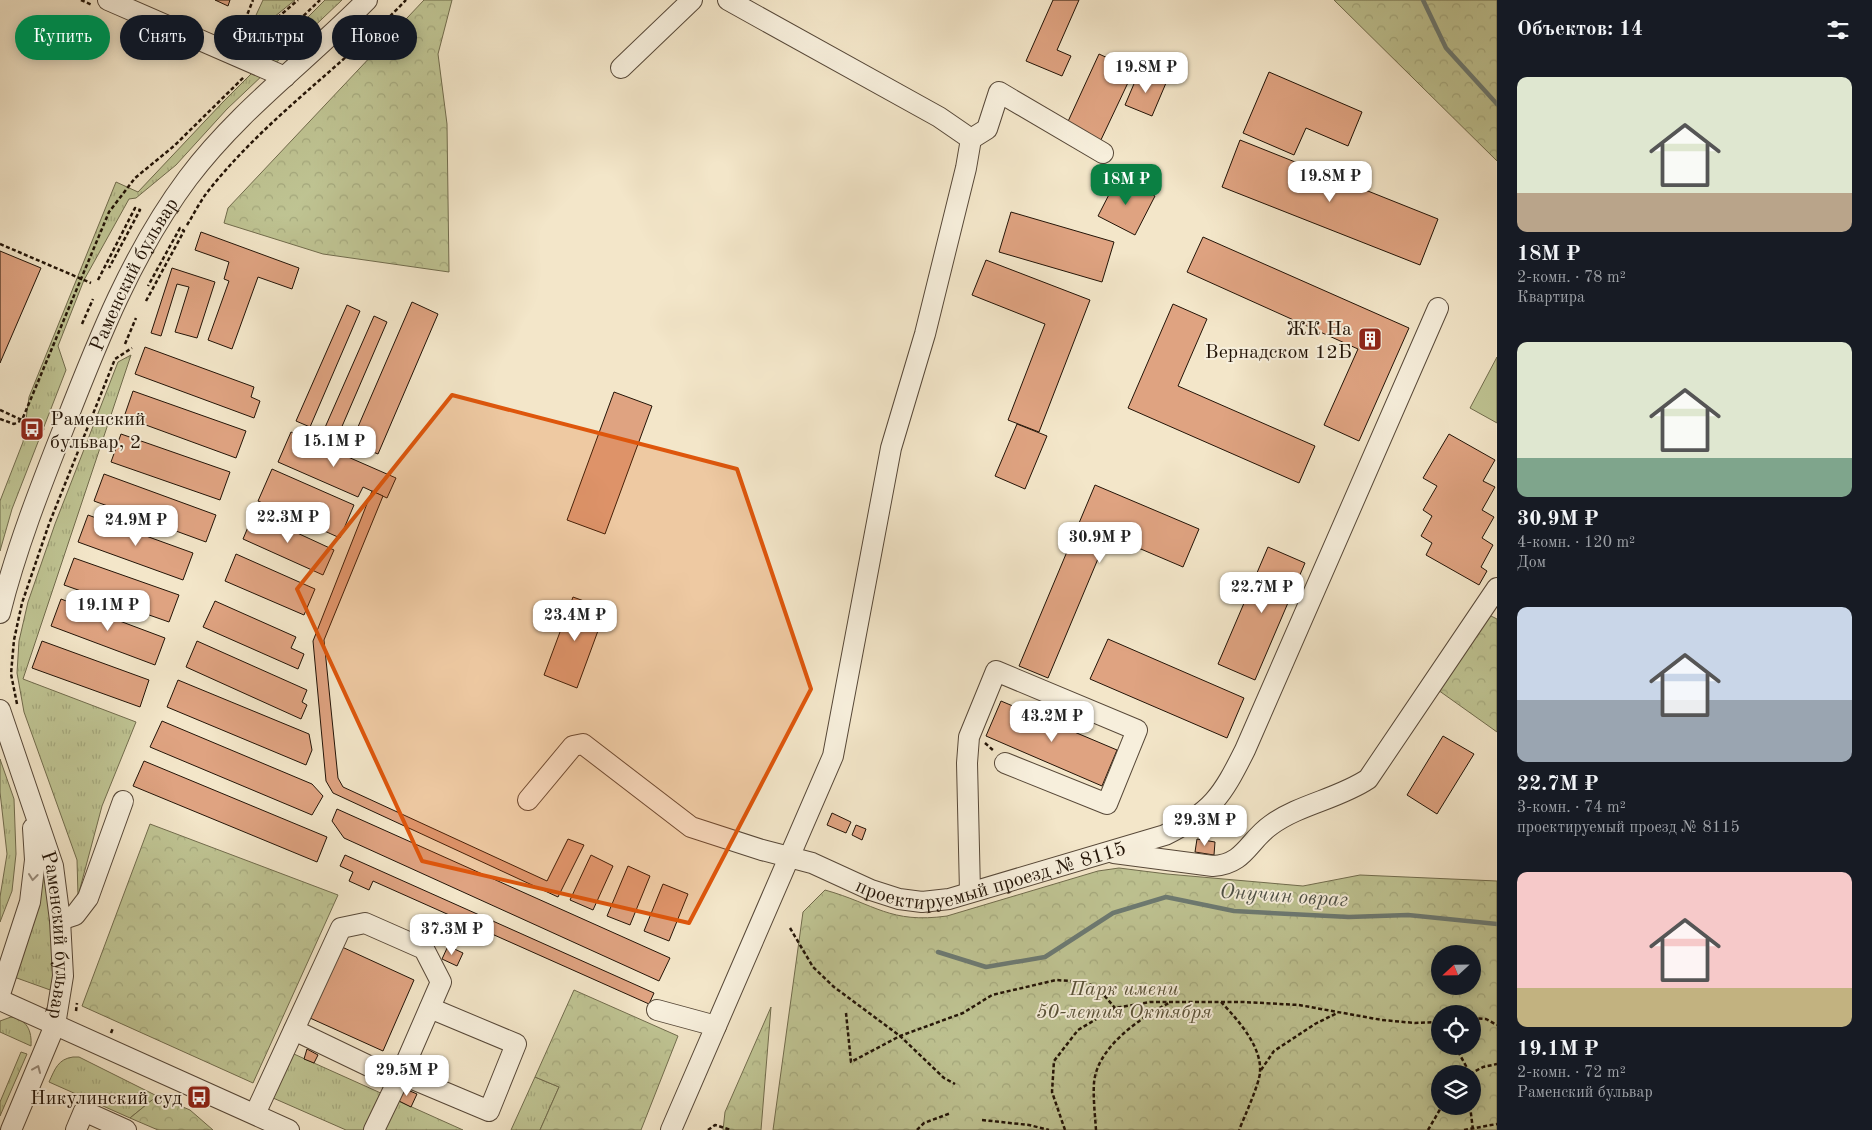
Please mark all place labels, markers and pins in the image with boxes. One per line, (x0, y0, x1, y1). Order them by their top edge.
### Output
pin: 19.8M ₽ (1100, 52, 1192, 94)
pin: 19.8M ₽ (1284, 160, 1376, 203)
pin: 18M ₽ (1091, 164, 1161, 206)
place label: ЖК На Вернадском 12Б (1205, 320, 1352, 363)
building icon: ЖК На Вернадском 12Б (1357, 326, 1383, 352)
place label: Раменский бульвар, 2 (50, 410, 145, 453)
bus stop icon: Раменский бульвар, 2 (19, 416, 45, 442)
pin: 15.1M ₽ (288, 426, 380, 468)
pin: 22.3M ₽ (242, 502, 334, 544)
pin: 24.9M ₽ (90, 504, 182, 547)
pin: 30.9M ₽ (1054, 522, 1146, 564)
pin: 22.7M ₽ (1216, 572, 1308, 614)
pin: 19.1M ₽ (62, 590, 154, 632)
pin: 23.4M ₽ (529, 600, 621, 642)
pin: 43.2M ₽ (1006, 700, 1098, 743)
pin: 29.3M ₽ (1159, 804, 1251, 847)
pin: 37.3M ₽ (406, 914, 498, 956)
pin: 29.5M ₽ (361, 1054, 453, 1097)
bus stop icon: Никулинский суд (186, 1084, 212, 1110)
place label: Никулинский суд (30, 1089, 182, 1109)

